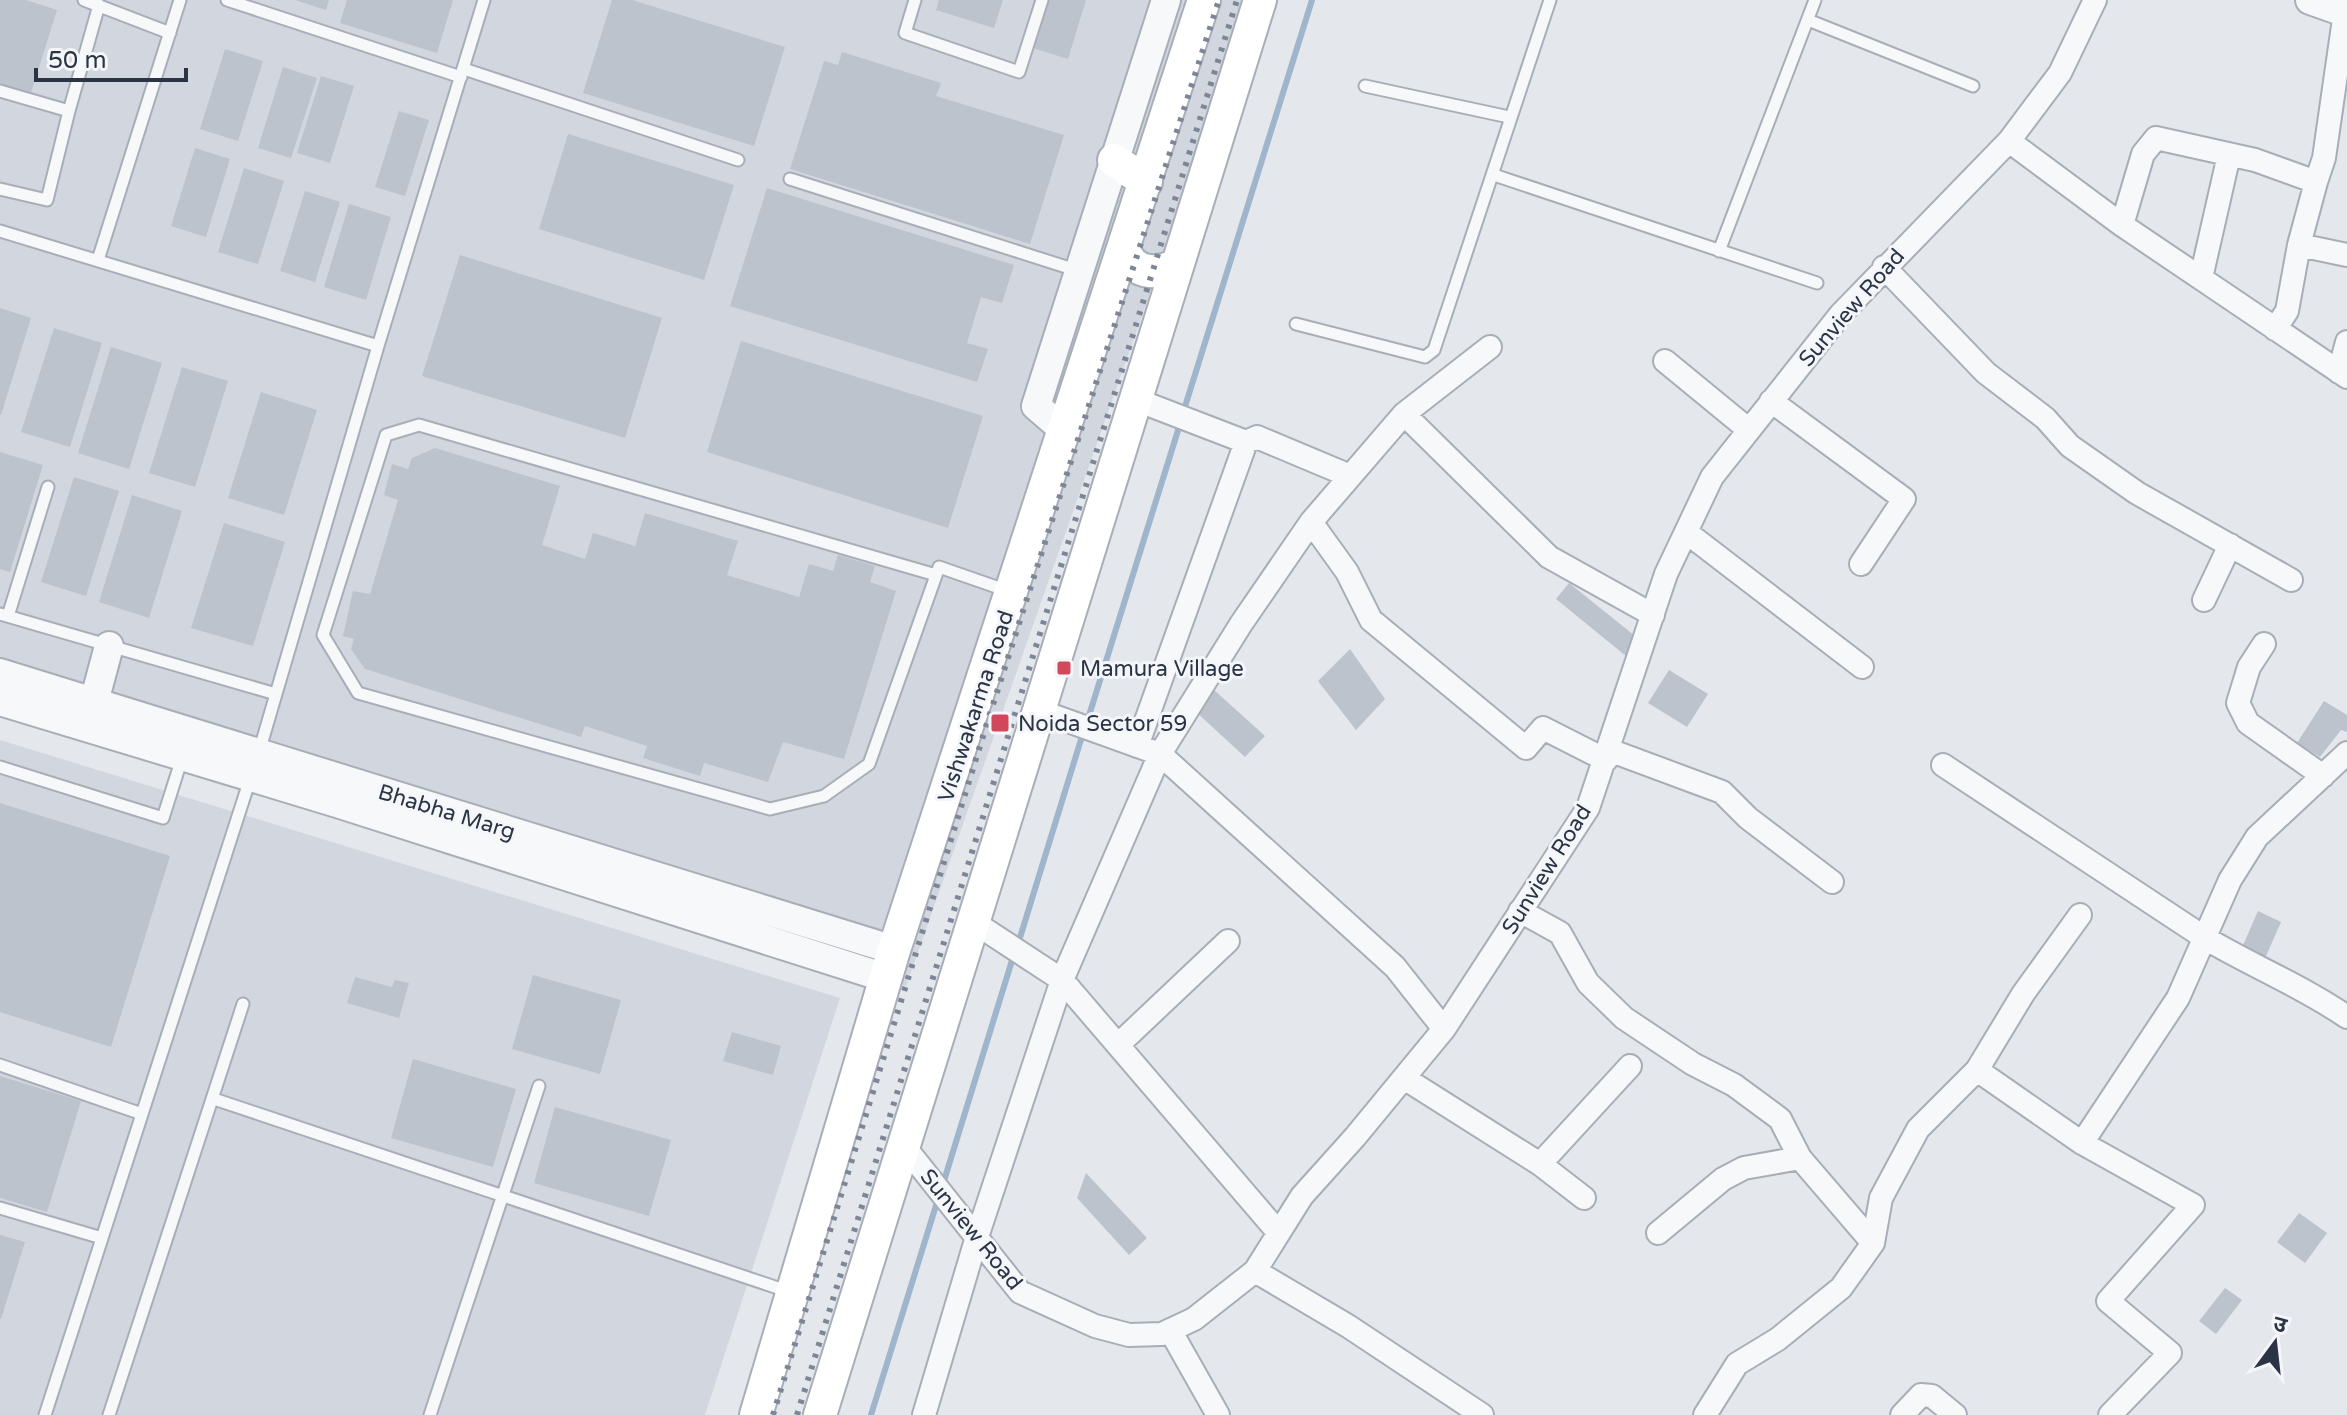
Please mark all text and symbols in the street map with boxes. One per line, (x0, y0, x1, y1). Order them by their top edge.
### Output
scale bar (36, 32, 186, 82)
text: 50 m (48, 46, 106, 75)
street label: Sunview Road (1793, 243, 1910, 372)
street label: Vishwakarma Road (933, 607, 1019, 805)
place label: Mamura Village (1080, 656, 1244, 682)
marker: Mamura Village (1055, 659, 1073, 677)
place label: Noida Sector 59 (1018, 711, 1187, 737)
marker: Noida Sector 59 (989, 712, 1011, 734)
street label: Bhabha Marg (375, 779, 518, 845)
street label: Sunview Road (1497, 800, 1597, 939)
street label: Sunview Road (915, 1164, 1028, 1295)
north arrow (2235, 1303, 2315, 1383)
text: उ (2270, 1310, 2291, 1339)

